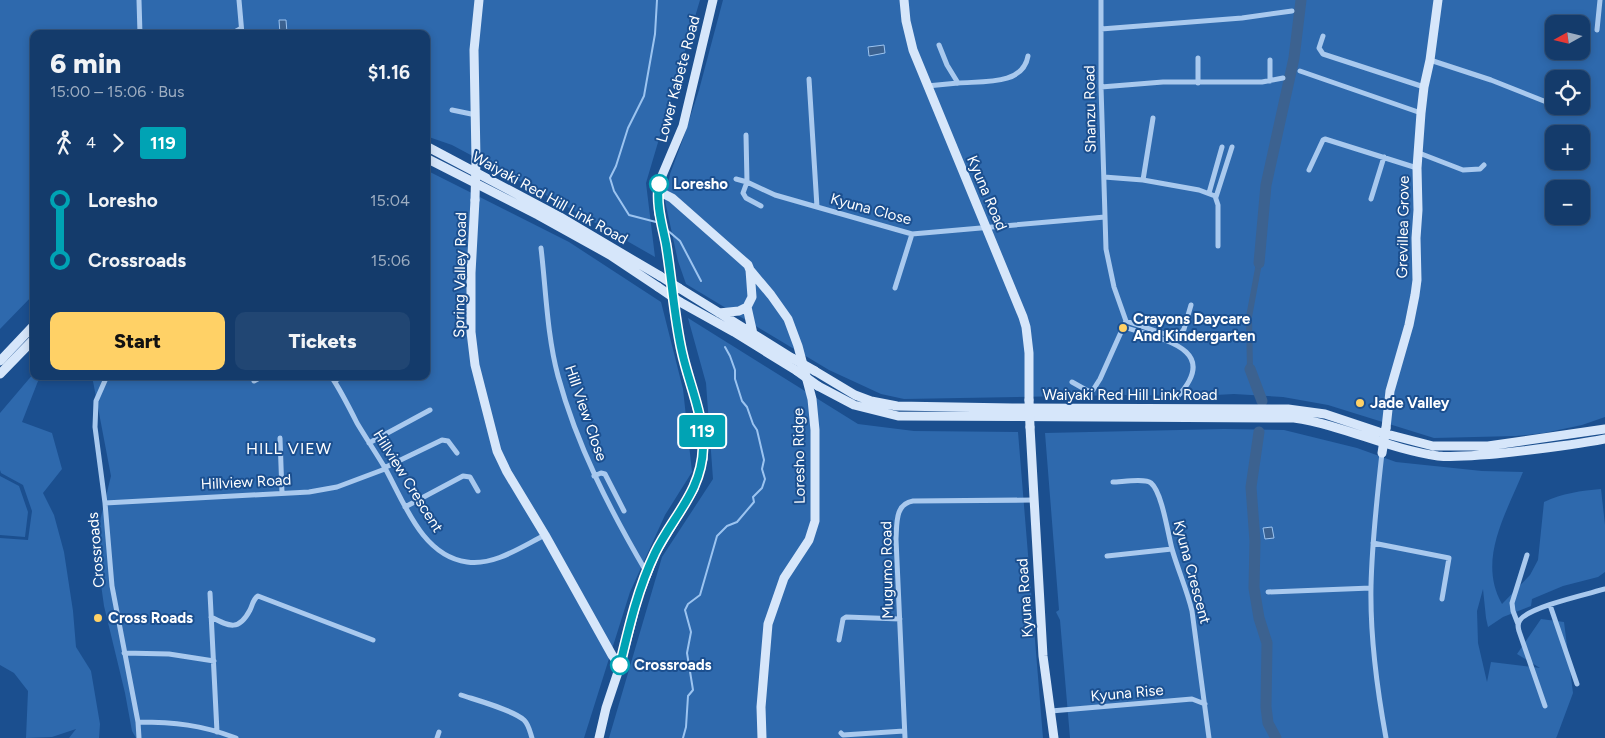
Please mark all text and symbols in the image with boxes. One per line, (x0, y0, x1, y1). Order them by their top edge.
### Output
street label: Lower Kabete Road (652, 14, 704, 144)
north arrow (1545, 15, 1590, 60)
map controls (1545, 15, 1590, 225)
text: 6 min (50, 46, 121, 80)
text: $1.16 (368, 61, 410, 84)
street label: Shanzu Road (1080, 65, 1100, 153)
button: locate (1545, 70, 1590, 115)
text: 15:00 – 15:06 · Bus (50, 82, 184, 101)
button: + (1545, 125, 1590, 170)
icon: walk (50, 129, 78, 157)
icon: forward (104, 129, 132, 157)
text: 119 (150, 132, 176, 154)
text: 4 (86, 133, 96, 152)
street label: Waiyaki Red Hill Link Road (469, 148, 631, 248)
street label: Kyuna Road (963, 153, 1011, 233)
marker: Loresho (649, 174, 669, 194)
place label: Loresho (673, 175, 728, 193)
street label: Grevillea Grove (1393, 176, 1413, 278)
button: − (1545, 180, 1590, 225)
text: Loresho (88, 189, 158, 212)
street label: Kyuna Close (829, 190, 913, 228)
text: 15:04 (370, 191, 410, 210)
street label: Spring Valley Road (450, 212, 470, 338)
text: Crossroads (88, 249, 186, 272)
text: 15:06 (371, 251, 410, 270)
place label: Crayons Daycare And Kindergarten (1133, 310, 1256, 345)
button: Start (50, 312, 225, 370)
button: Tickets (235, 312, 410, 370)
marker: Crayons Daycare And Kindergarten (1117, 322, 1129, 334)
street label: Hill View Close (561, 363, 611, 463)
street label: Waiyaki Red Hill Link Road (1042, 386, 1218, 404)
place label: Jade Valley (1370, 394, 1450, 412)
marker: Jade Valley (1354, 397, 1366, 409)
street label: Loresho Ridge (789, 408, 809, 504)
line badge: 119 (673, 415, 731, 447)
text: 119 (689, 420, 715, 442)
street label: Hillview Crescent (369, 426, 447, 536)
district label: HILL VIEW (246, 439, 332, 458)
street label: Hillview Road (200, 471, 292, 493)
street label: Crossroads (84, 511, 108, 589)
street label: Kyuna Crescent (1170, 518, 1215, 626)
street label: Mugumo Road (877, 521, 897, 619)
street label: Kyuna Road (1013, 558, 1037, 638)
place label: Cross Roads (108, 609, 193, 627)
marker: Cross Roads (92, 612, 104, 624)
marker: Crossroads (610, 655, 630, 675)
place label: Crossroads (634, 656, 712, 674)
street label: Kyuna Rise (1090, 681, 1164, 705)

